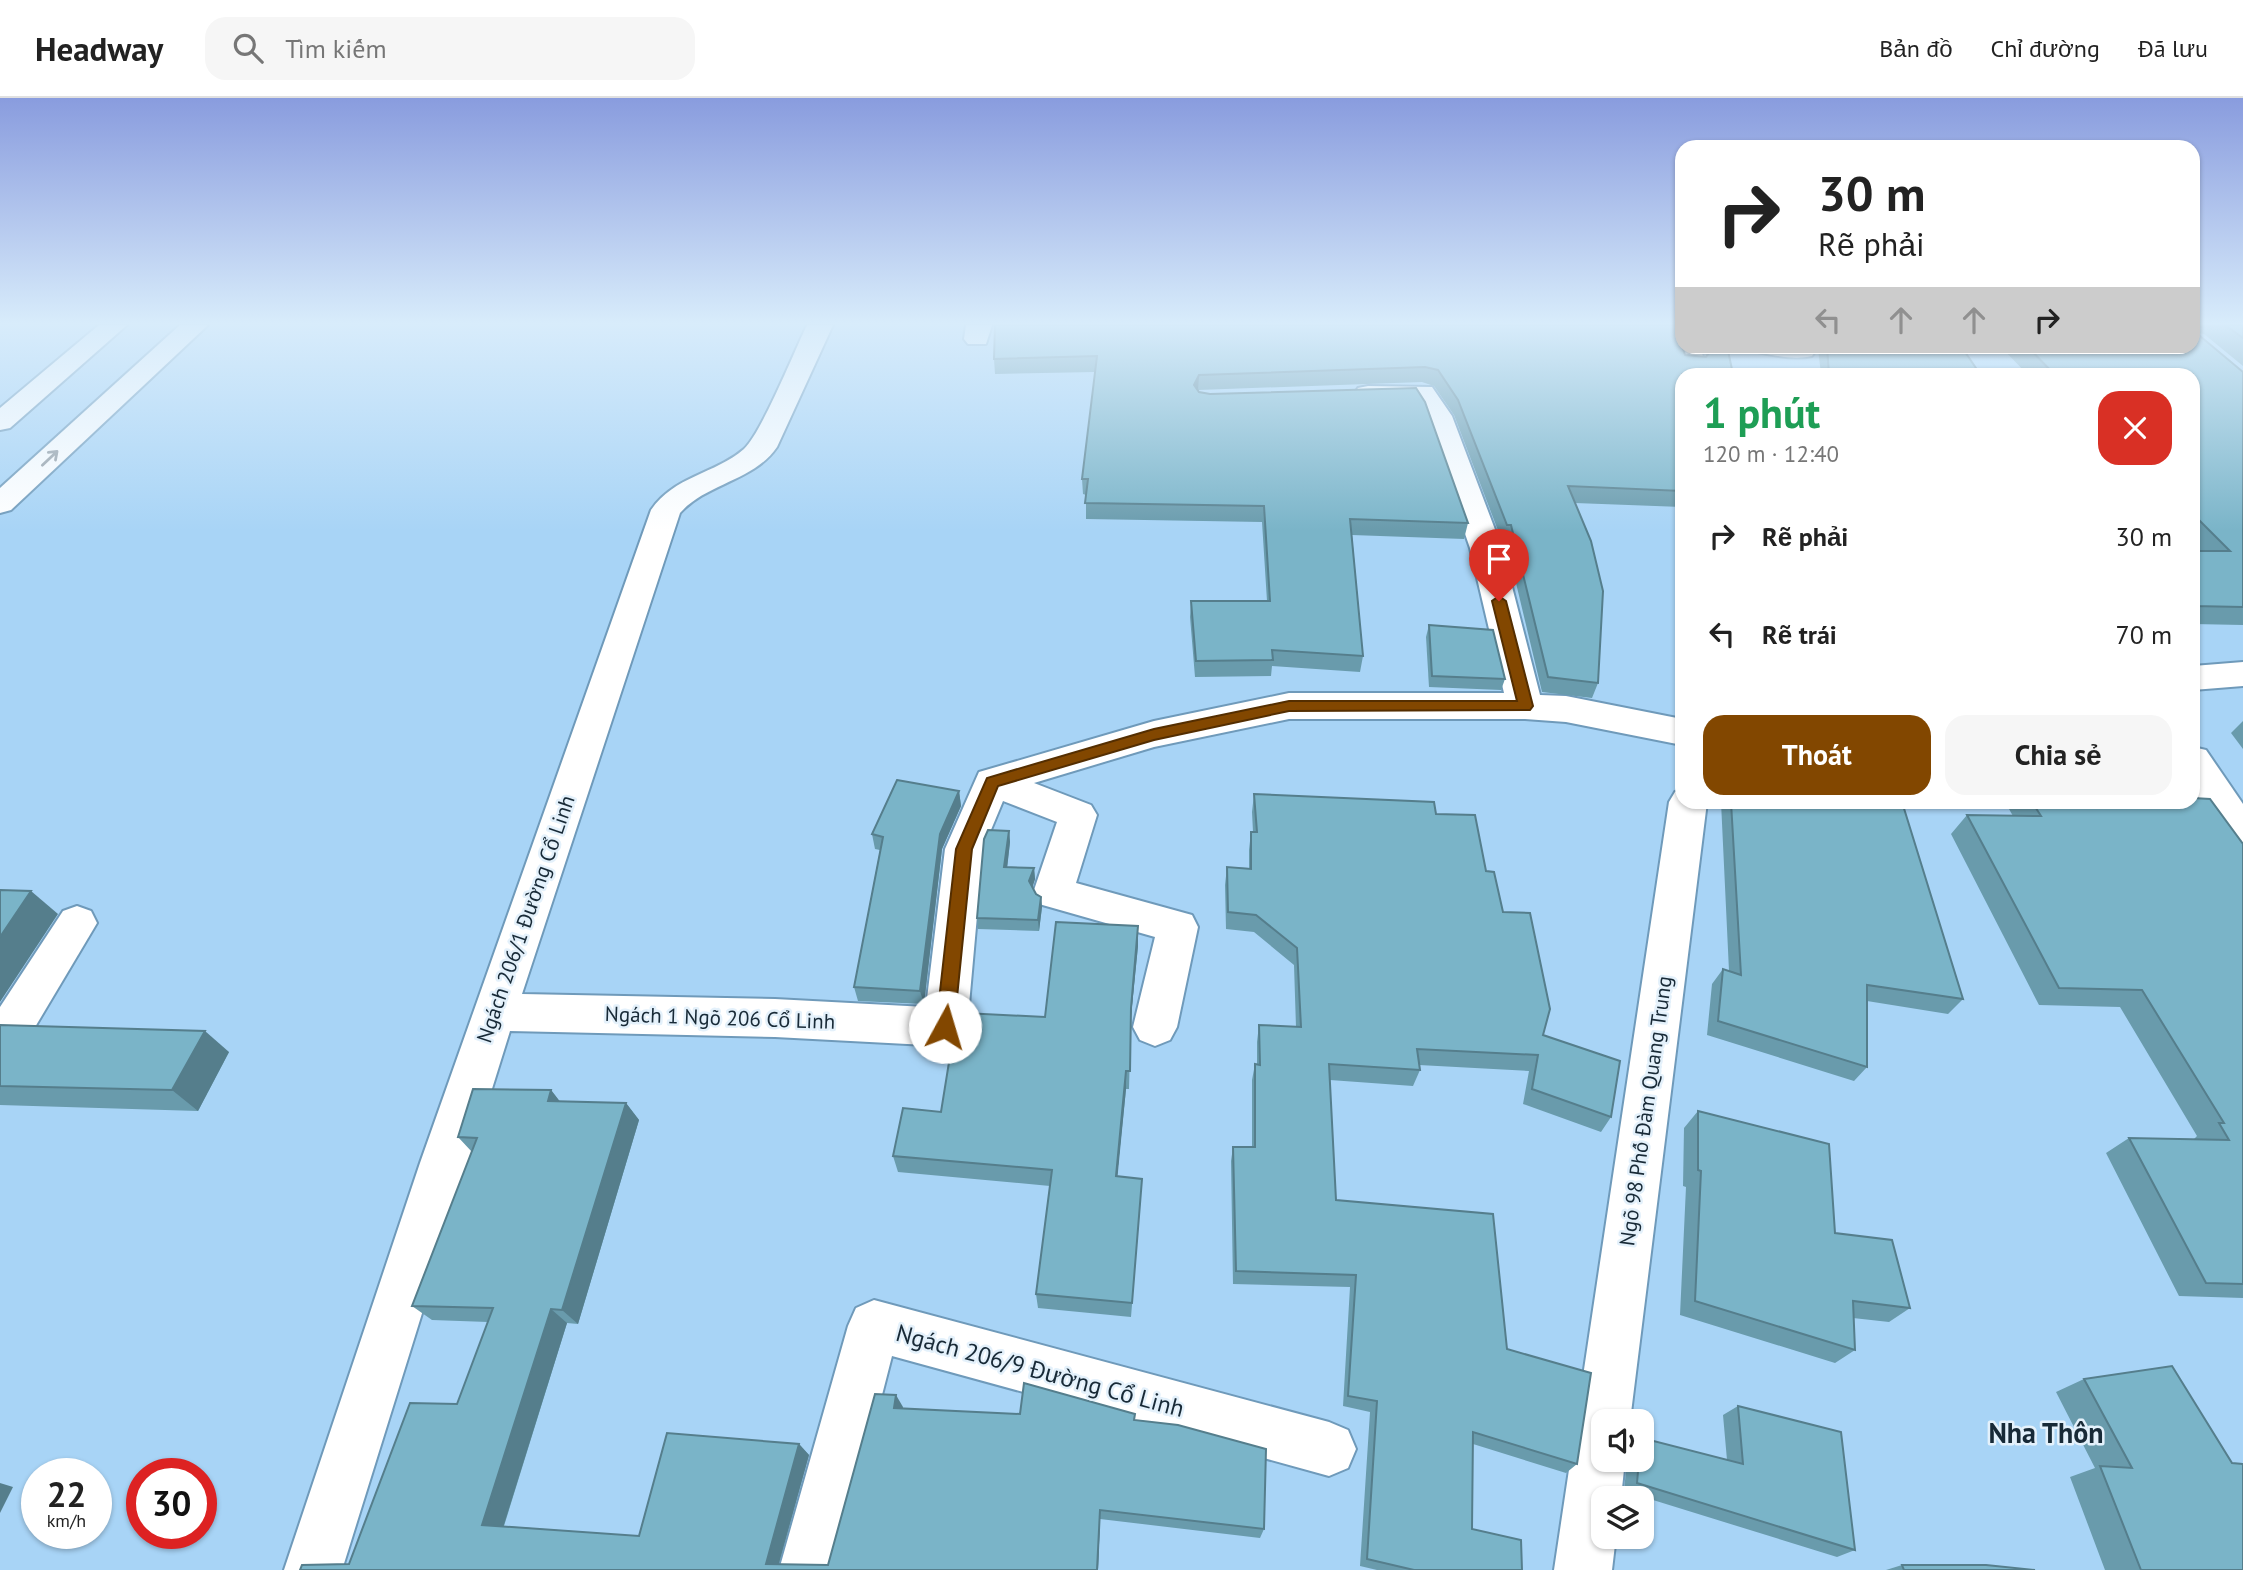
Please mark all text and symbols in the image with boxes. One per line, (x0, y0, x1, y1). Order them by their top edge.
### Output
search box (205, 17, 695, 80)
text: Headway (35, 27, 163, 70)
icon: search (229, 29, 267, 67)
text: Tìm kiếm (285, 32, 387, 65)
text: Bản đồ (1879, 33, 1953, 64)
text: Chỉ đường (1991, 33, 2100, 64)
text: Đã lưu (2138, 33, 2208, 64)
text: 30 m (1818, 161, 1925, 225)
icon: right (1703, 168, 1794, 259)
text: Rẽ phải (1818, 223, 1925, 265)
icon: left (1809, 301, 1847, 339)
icon: ahead (1882, 301, 1920, 339)
icon: ahead (1955, 301, 1993, 339)
icon: right (2028, 301, 2066, 339)
text: 1 phút (1703, 385, 1820, 440)
button: close (2098, 391, 2172, 465)
text: 120 m · 12:40 (1703, 439, 1839, 468)
one-way arrow (41, 449, 58, 466)
icon: right (1703, 517, 1741, 555)
text: Rẽ phải (1762, 520, 1848, 553)
text: 30 m (2116, 520, 2172, 553)
pin (1469, 529, 1529, 601)
icon: arrive (1480, 540, 1518, 578)
icon: left (1703, 615, 1741, 653)
text: Rẽ trái (1762, 618, 1837, 651)
text: 70 m (2116, 618, 2172, 651)
button: Thoát (1703, 715, 1931, 795)
button: Chia sẻ (1945, 715, 2172, 795)
street label: Ngách 206/1 Đường Cổ Linh (470, 792, 581, 1046)
street label: Ngõ 98 Phố Đàm Quang Trung (1613, 974, 1678, 1248)
position arrow (908, 990, 982, 1064)
street label: Ngách 1 Ngõ 206 Cổ Linh (604, 1000, 836, 1035)
street label: Ngách 206/9 Đường Cổ Linh (893, 1317, 1188, 1424)
map controls (1591, 1409, 1654, 1549)
button: sound (1591, 1409, 1654, 1472)
district label: Nha Thôn (1988, 1414, 2104, 1451)
speed limit sign: 30 (126, 1458, 217, 1549)
text: 22 (47, 1471, 86, 1517)
button: layers (1591, 1486, 1654, 1549)
text: km/h (47, 1509, 86, 1532)

